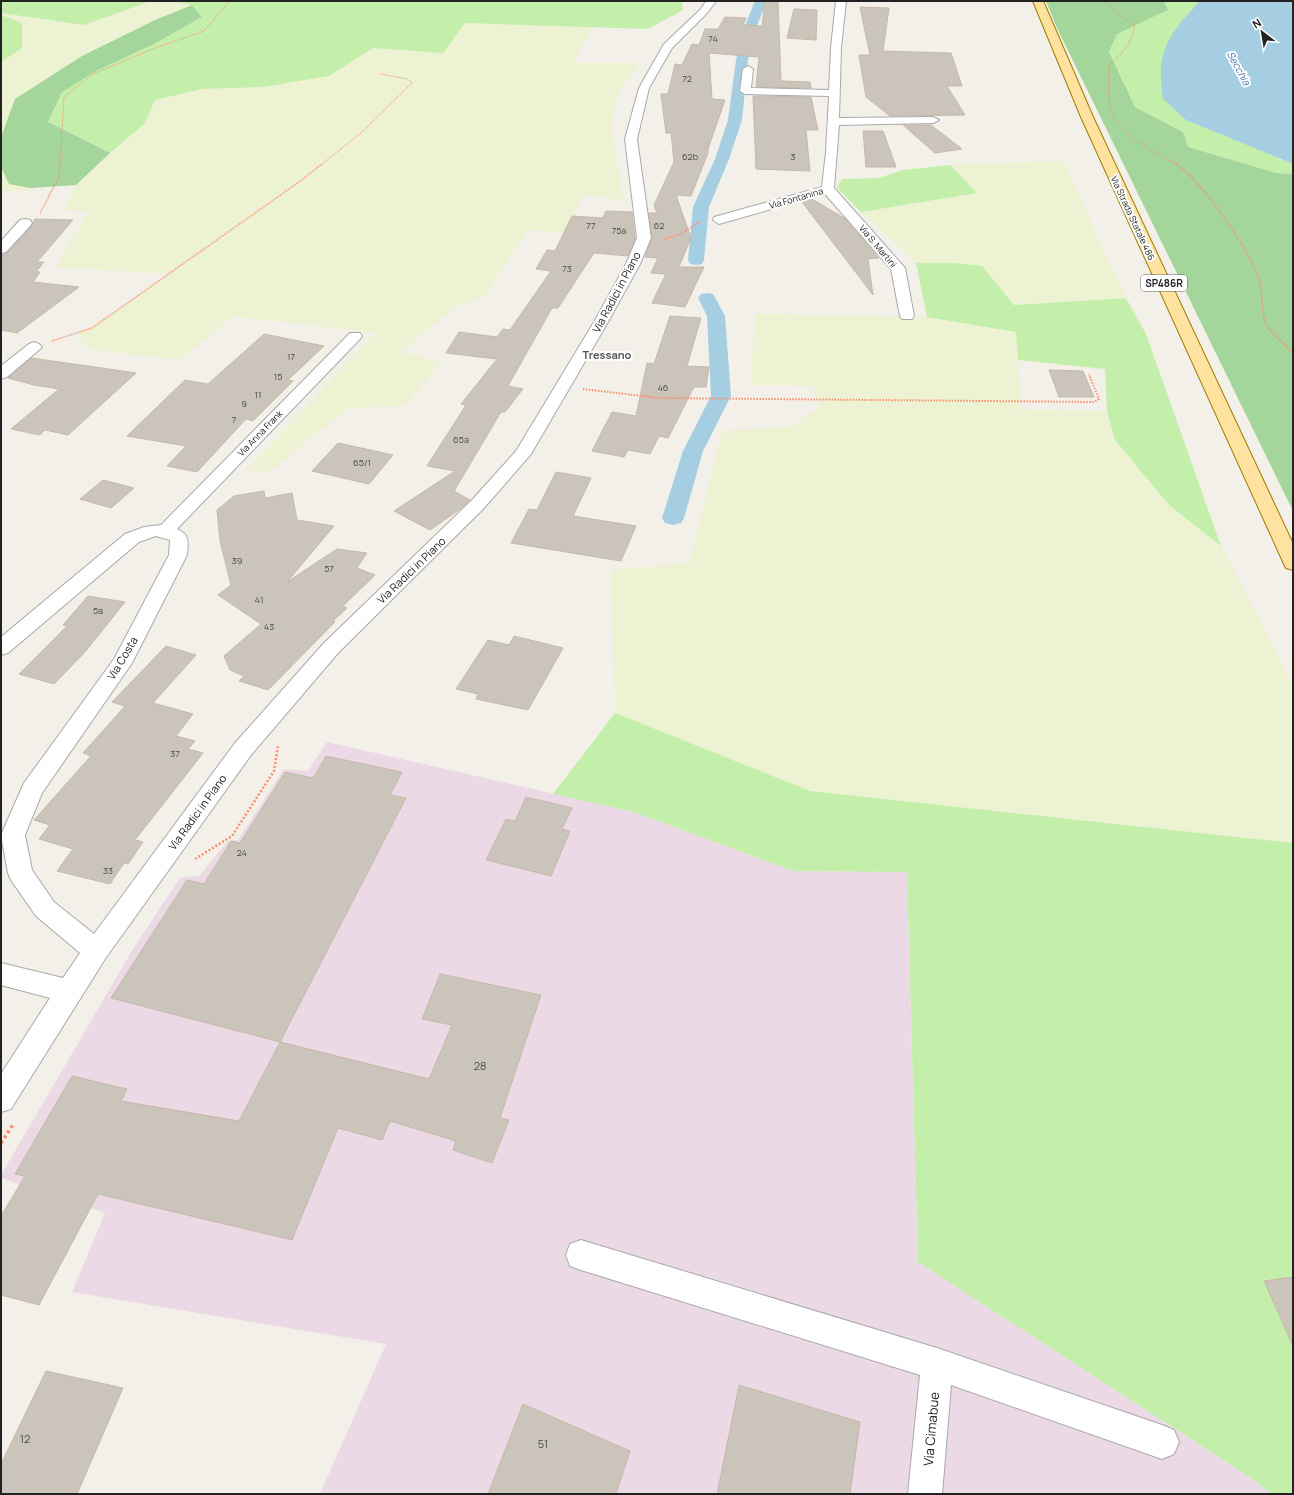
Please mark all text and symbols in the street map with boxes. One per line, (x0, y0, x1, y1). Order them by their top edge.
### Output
north arrow (1242, 12, 1282, 52)
text: N (1249, 14, 1264, 31)
house number: 74 (708, 32, 718, 45)
water label: Secchia (1224, 49, 1254, 88)
house number: 72 (682, 72, 692, 85)
house number: 62b (682, 150, 698, 163)
house number: 3 (791, 150, 796, 163)
street label: Via Strada Statale 486 (1108, 174, 1158, 263)
street label: Via Fontanina (767, 184, 825, 212)
house number: 77 (586, 219, 596, 232)
house number: 62 (654, 219, 664, 232)
street label: Via S. Martini (856, 222, 900, 270)
house number: 75a (612, 224, 626, 237)
street label: Via Radici in Piano (588, 248, 644, 335)
house number: 73 (562, 262, 572, 275)
road number: SP486R (1141, 275, 1187, 291)
district label: Tressano (583, 347, 632, 362)
house number: 17 (287, 350, 295, 363)
house number: 15 (274, 370, 282, 383)
house number: 46 (658, 381, 669, 394)
house number: 11 (254, 388, 262, 401)
house number: 9 (241, 397, 247, 410)
street label: Via Anna Frank (235, 407, 286, 459)
house number: 7 (232, 413, 237, 426)
house number: 65a (453, 433, 469, 446)
house number: 65/1 (353, 456, 371, 469)
street label: Via Radici in Piano (374, 533, 449, 607)
house number: 39 (232, 554, 242, 567)
house number: 57 (324, 562, 334, 575)
house number: 41 (255, 593, 263, 606)
house number: 5a (93, 604, 103, 617)
house number: 43 (264, 620, 274, 633)
street label: Via Costa (103, 634, 141, 682)
house number: 37 (170, 747, 180, 760)
street label: Via Radici in Piano (165, 771, 230, 853)
house number: 24 (237, 846, 247, 859)
house number: 33 (103, 864, 113, 877)
house number: 28 (474, 1058, 486, 1073)
street label: Via Cimabue (919, 1391, 943, 1467)
house number: 12 (20, 1431, 30, 1446)
house number: 51 (538, 1436, 548, 1451)

